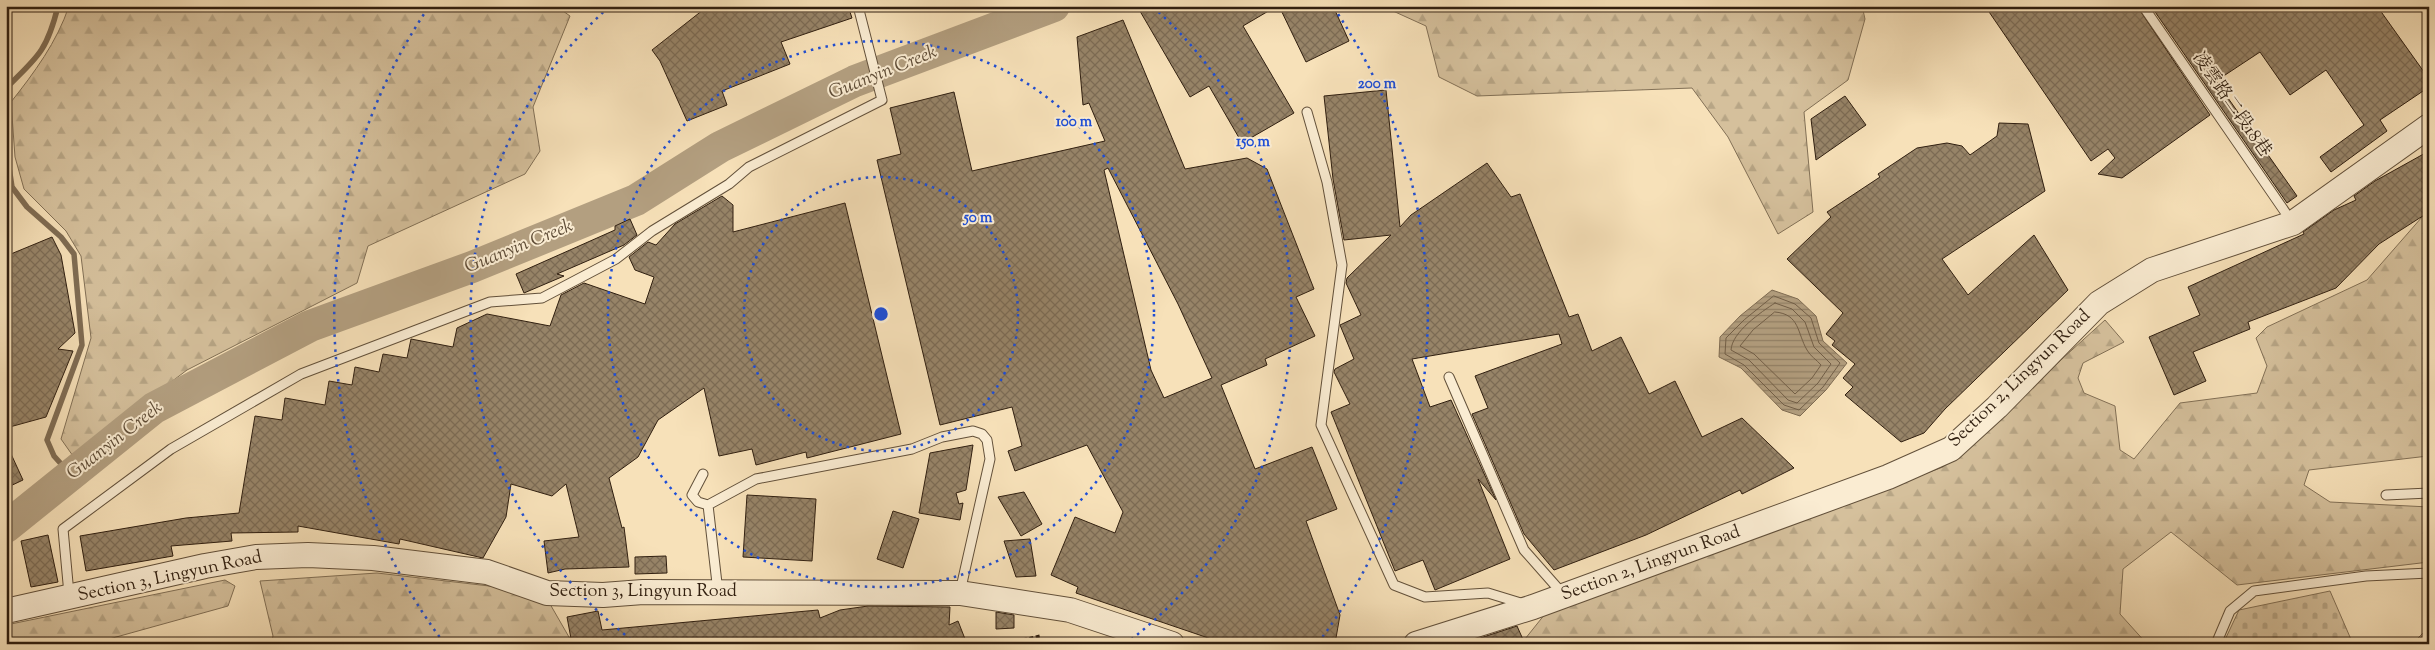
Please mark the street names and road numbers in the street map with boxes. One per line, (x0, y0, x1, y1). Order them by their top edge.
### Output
street label: 凌雲路二段18巷 (2185, 47, 2277, 163)
street label: Section 2, Lingyun Road (1943, 304, 2097, 454)
street label: Section 2, Lingyun Road (1558, 519, 1744, 609)
street label: Section 3, Lingyun Road (75, 545, 265, 609)
street label: Section 3, Lingyun Road (549, 579, 737, 605)

